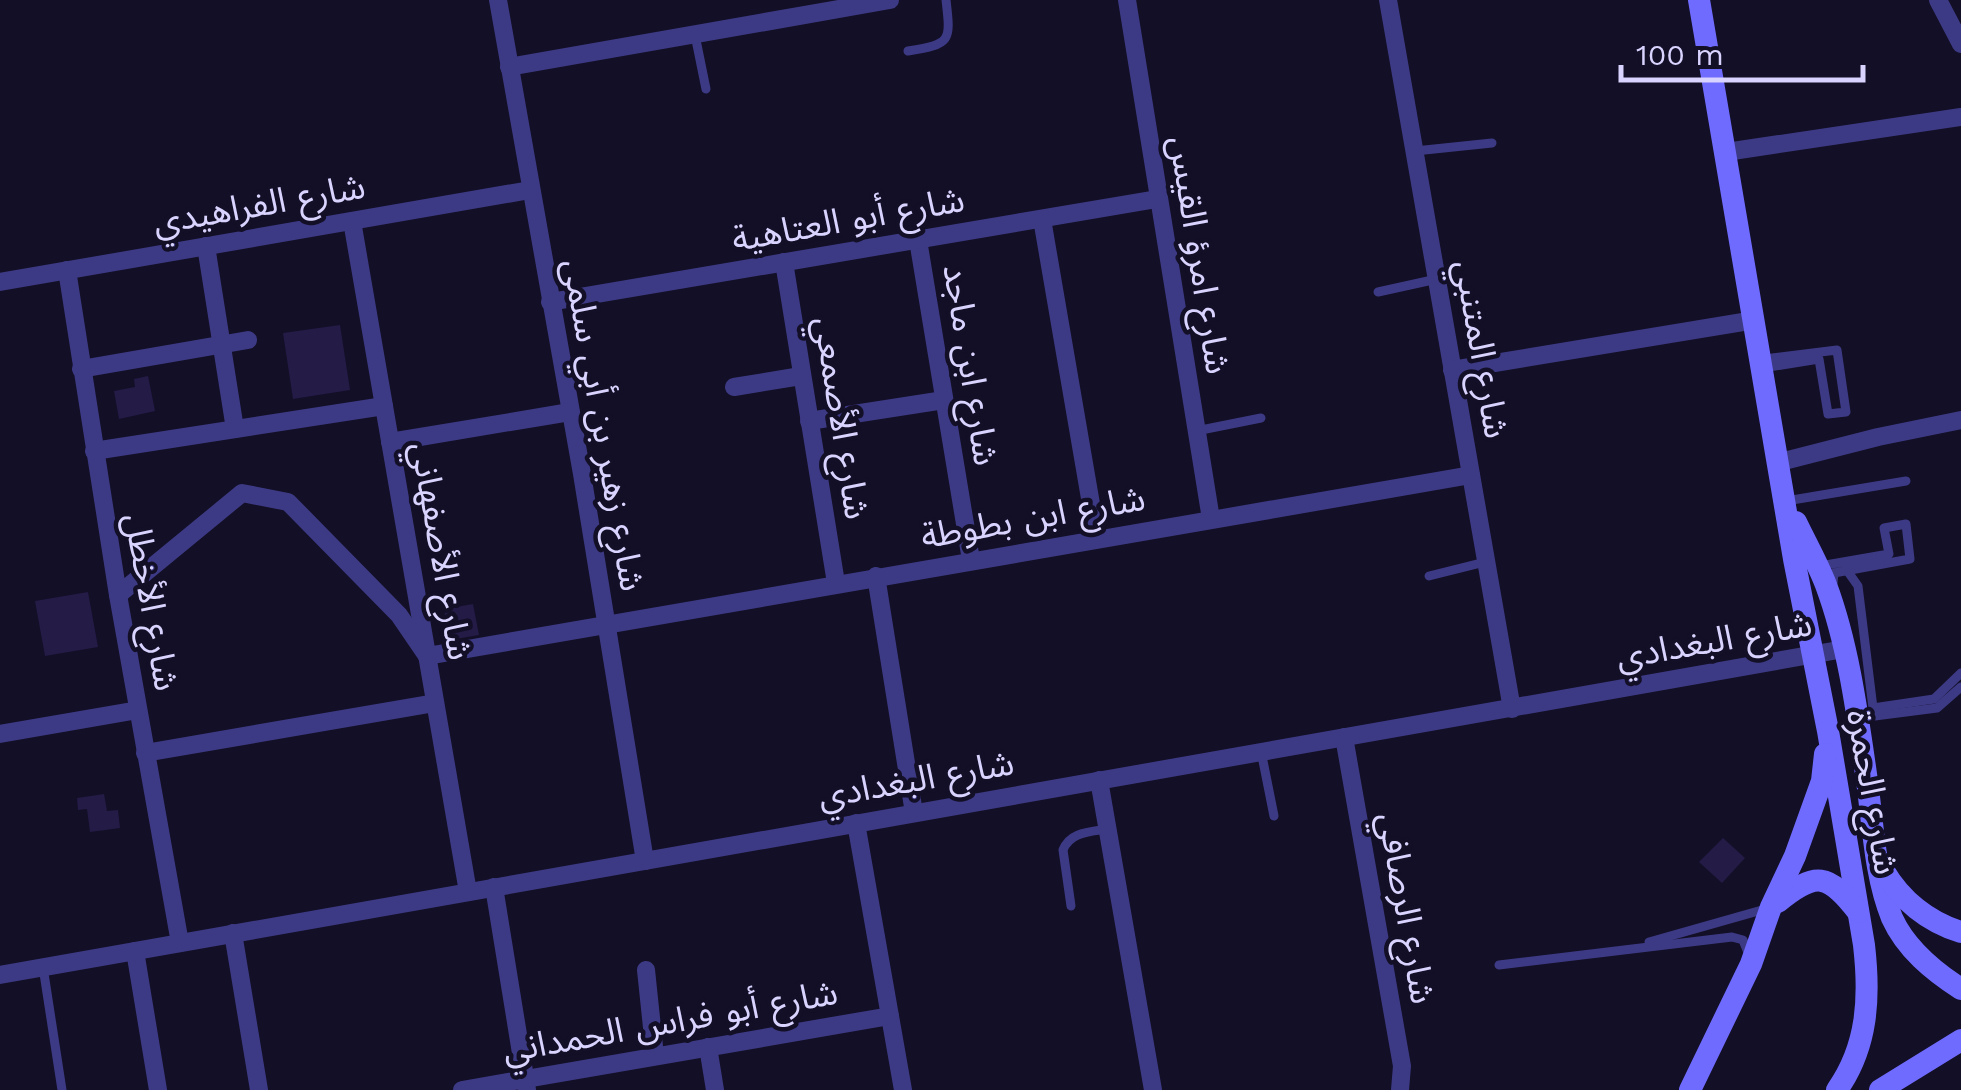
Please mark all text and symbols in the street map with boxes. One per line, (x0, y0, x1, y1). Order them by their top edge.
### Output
scale bar (1621, 20, 1864, 82)
text: 100 m (1636, 37, 1724, 72)
street label: شارع امرؤ القيس (1156, 133, 1240, 378)
street label: شارع الفراهيدي (150, 165, 369, 249)
street label: شارع أبو العتاهية (728, 177, 968, 265)
street label: شارع زهير بن أبي سلمى (548, 255, 654, 596)
street label: شارع المتنبي (1440, 256, 1518, 443)
street label: شارع ابن ماجد (929, 261, 1008, 469)
street label: شارع الأصمعي (799, 314, 879, 523)
street label: شارع الأصفهاني (396, 439, 482, 664)
street label: شارع ابن بطوطة (918, 477, 1149, 562)
street label: شارع الأخطل (111, 510, 188, 695)
street label: شارع البغدادي (1613, 602, 1816, 684)
street label: شارع الحمرة (1833, 706, 1908, 879)
street label: شارع البغدادي (815, 741, 1018, 823)
street label: شارع الرصافي (1363, 809, 1444, 1008)
street label: شارع أبو فراس الحمداني (499, 970, 842, 1077)

